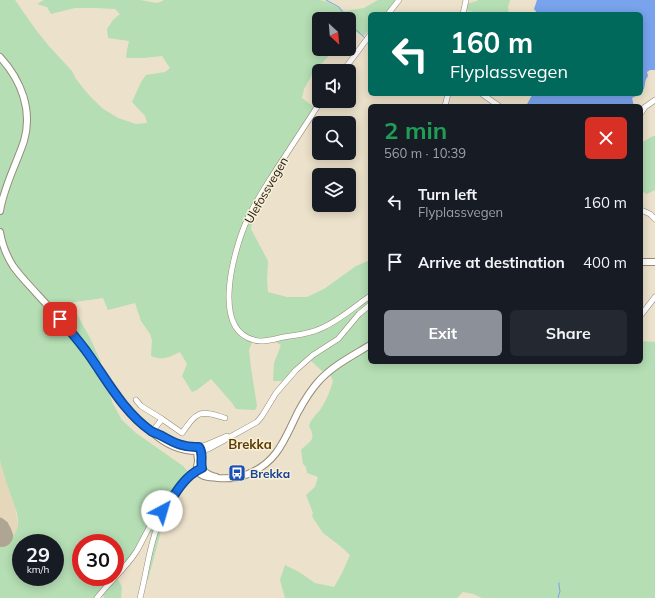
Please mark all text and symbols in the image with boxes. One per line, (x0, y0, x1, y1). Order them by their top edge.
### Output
north arrow (312, 12, 356, 56)
map controls (312, 12, 356, 212)
text: 160 m (450, 25, 533, 60)
icon: left (384, 28, 436, 80)
text: Flyplassvegen (450, 60, 568, 83)
button: sound (312, 64, 356, 108)
text: 2 min (384, 115, 447, 145)
button: search (312, 116, 356, 160)
button: close (585, 117, 627, 159)
text: 560 m · 10:39 (384, 145, 466, 161)
street label: Ulefossvegen (241, 154, 291, 226)
button: layers (312, 168, 356, 212)
text: Turn left (418, 185, 477, 204)
icon: left (384, 191, 406, 213)
text: 160 m (583, 193, 627, 212)
text: Flyplassvegen (418, 204, 503, 220)
icon: arrive (384, 251, 406, 273)
text: Arrive at destination (418, 253, 565, 272)
text: 400 m (583, 253, 627, 272)
pin (43, 302, 77, 336)
icon: arrive (49, 308, 71, 330)
button: Exit (384, 310, 502, 356)
button: Share (510, 310, 627, 356)
district label: Brekka (228, 436, 272, 452)
bus stop icon: Brekka (227, 463, 247, 483)
place label: Brekka (250, 466, 290, 481)
position arrow (141, 490, 183, 532)
speed limit sign: 30 (72, 534, 124, 586)
text: 29 (26, 542, 50, 567)
text: km/h (27, 563, 49, 576)

